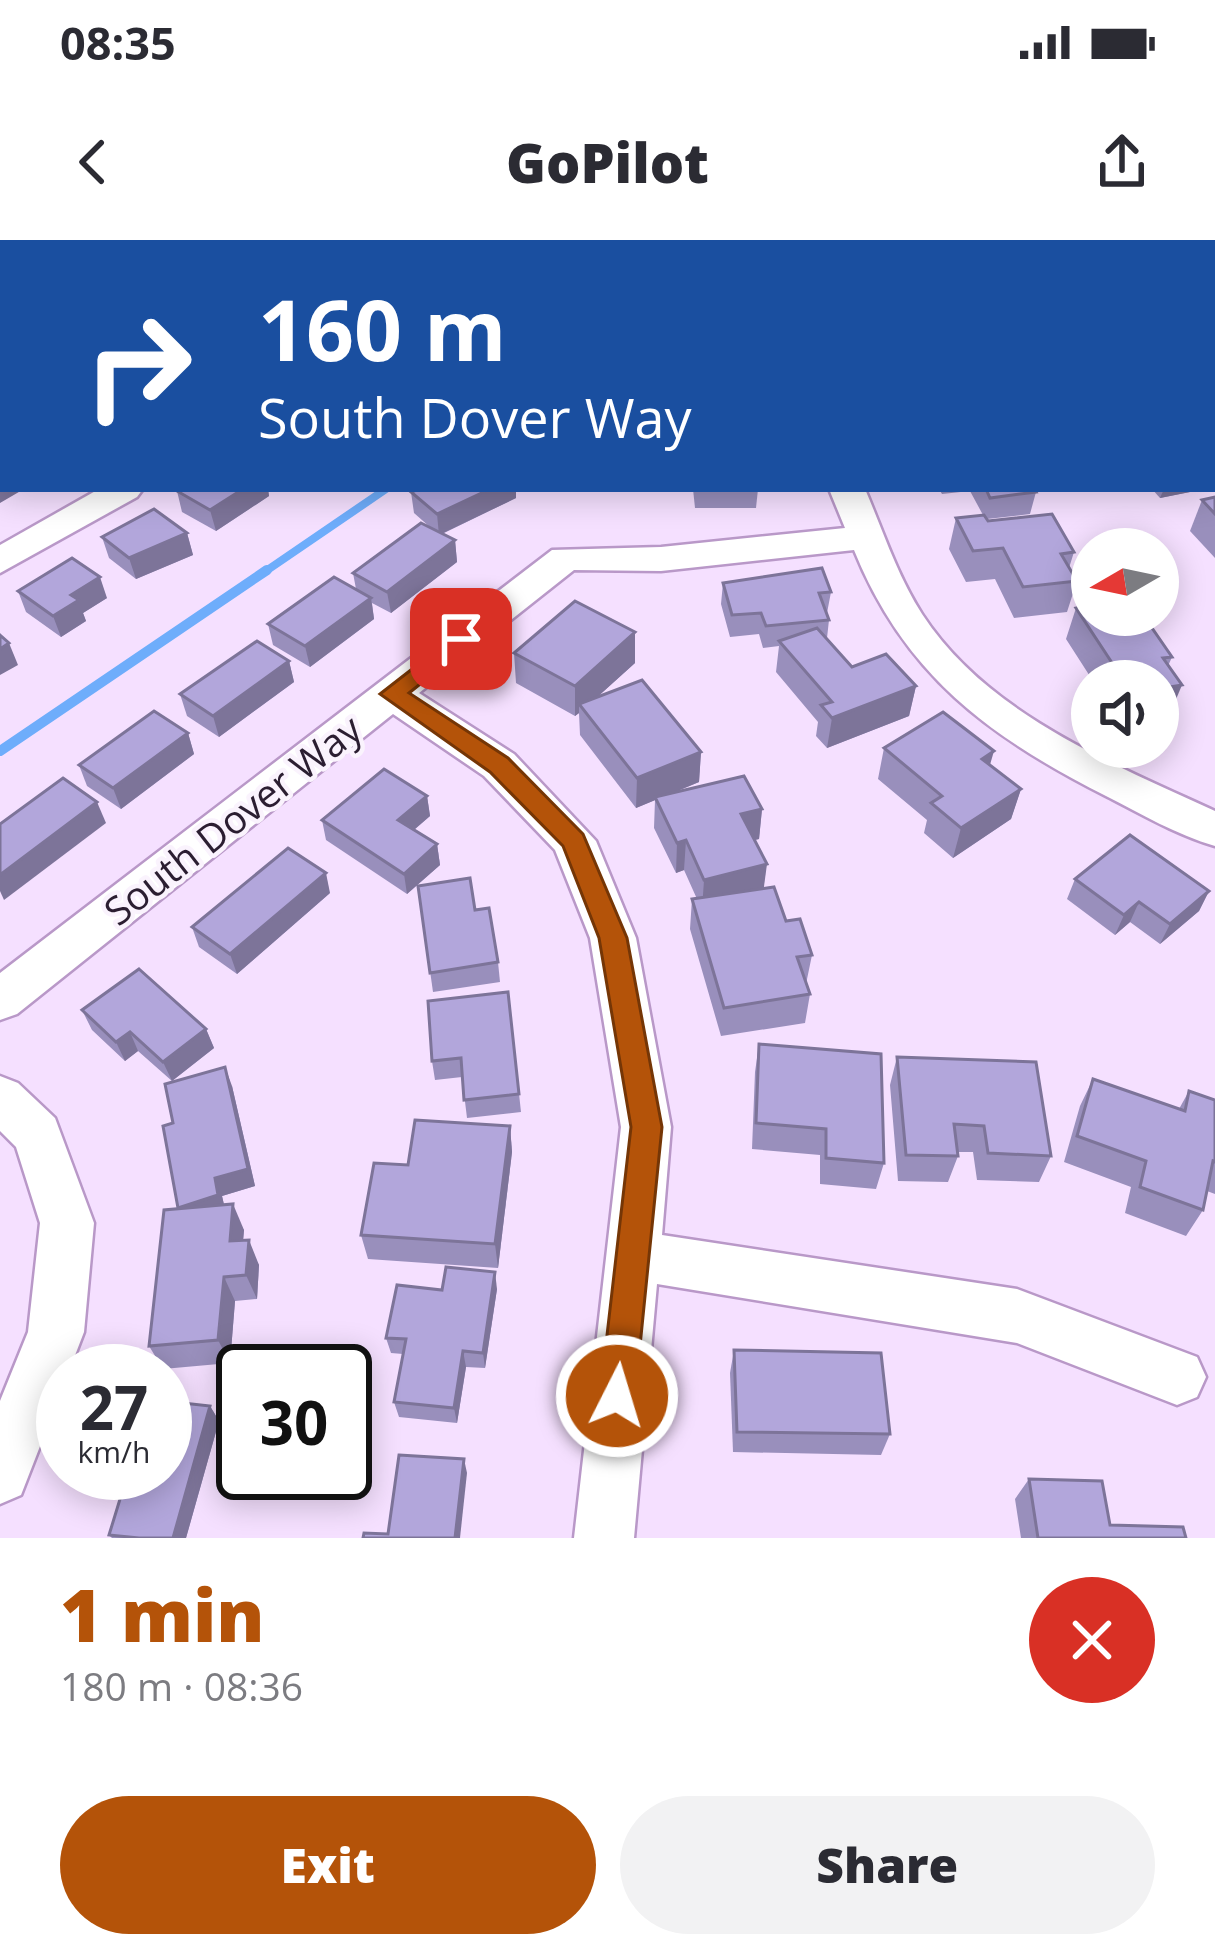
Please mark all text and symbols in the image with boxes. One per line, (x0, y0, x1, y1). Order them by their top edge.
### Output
text: 08:35 (60, 12, 176, 73)
text: GoPilot (506, 125, 709, 199)
icon: back (60, 129, 126, 195)
icon: share (1089, 129, 1155, 195)
text: 160 m (258, 271, 506, 386)
icon: right (60, 288, 216, 444)
text: South Dover Way (258, 380, 692, 454)
north arrow (1071, 528, 1179, 636)
map controls (1071, 528, 1179, 768)
pin (410, 588, 512, 690)
icon: arrive (428, 606, 494, 672)
button: sound (1071, 660, 1179, 768)
street label: South Dover Way (92, 701, 372, 936)
position arrow (554, 1333, 680, 1459)
speed limit sign: 30 (216, 1344, 372, 1500)
text: 27 (80, 1366, 148, 1448)
text: km/h (78, 1431, 150, 1472)
text: 1 min (60, 1565, 265, 1663)
button: close (1029, 1577, 1155, 1703)
text: 180 m · 08:36 (60, 1659, 303, 1712)
button: Exit (60, 1796, 596, 1934)
button: Share (620, 1796, 1155, 1934)

